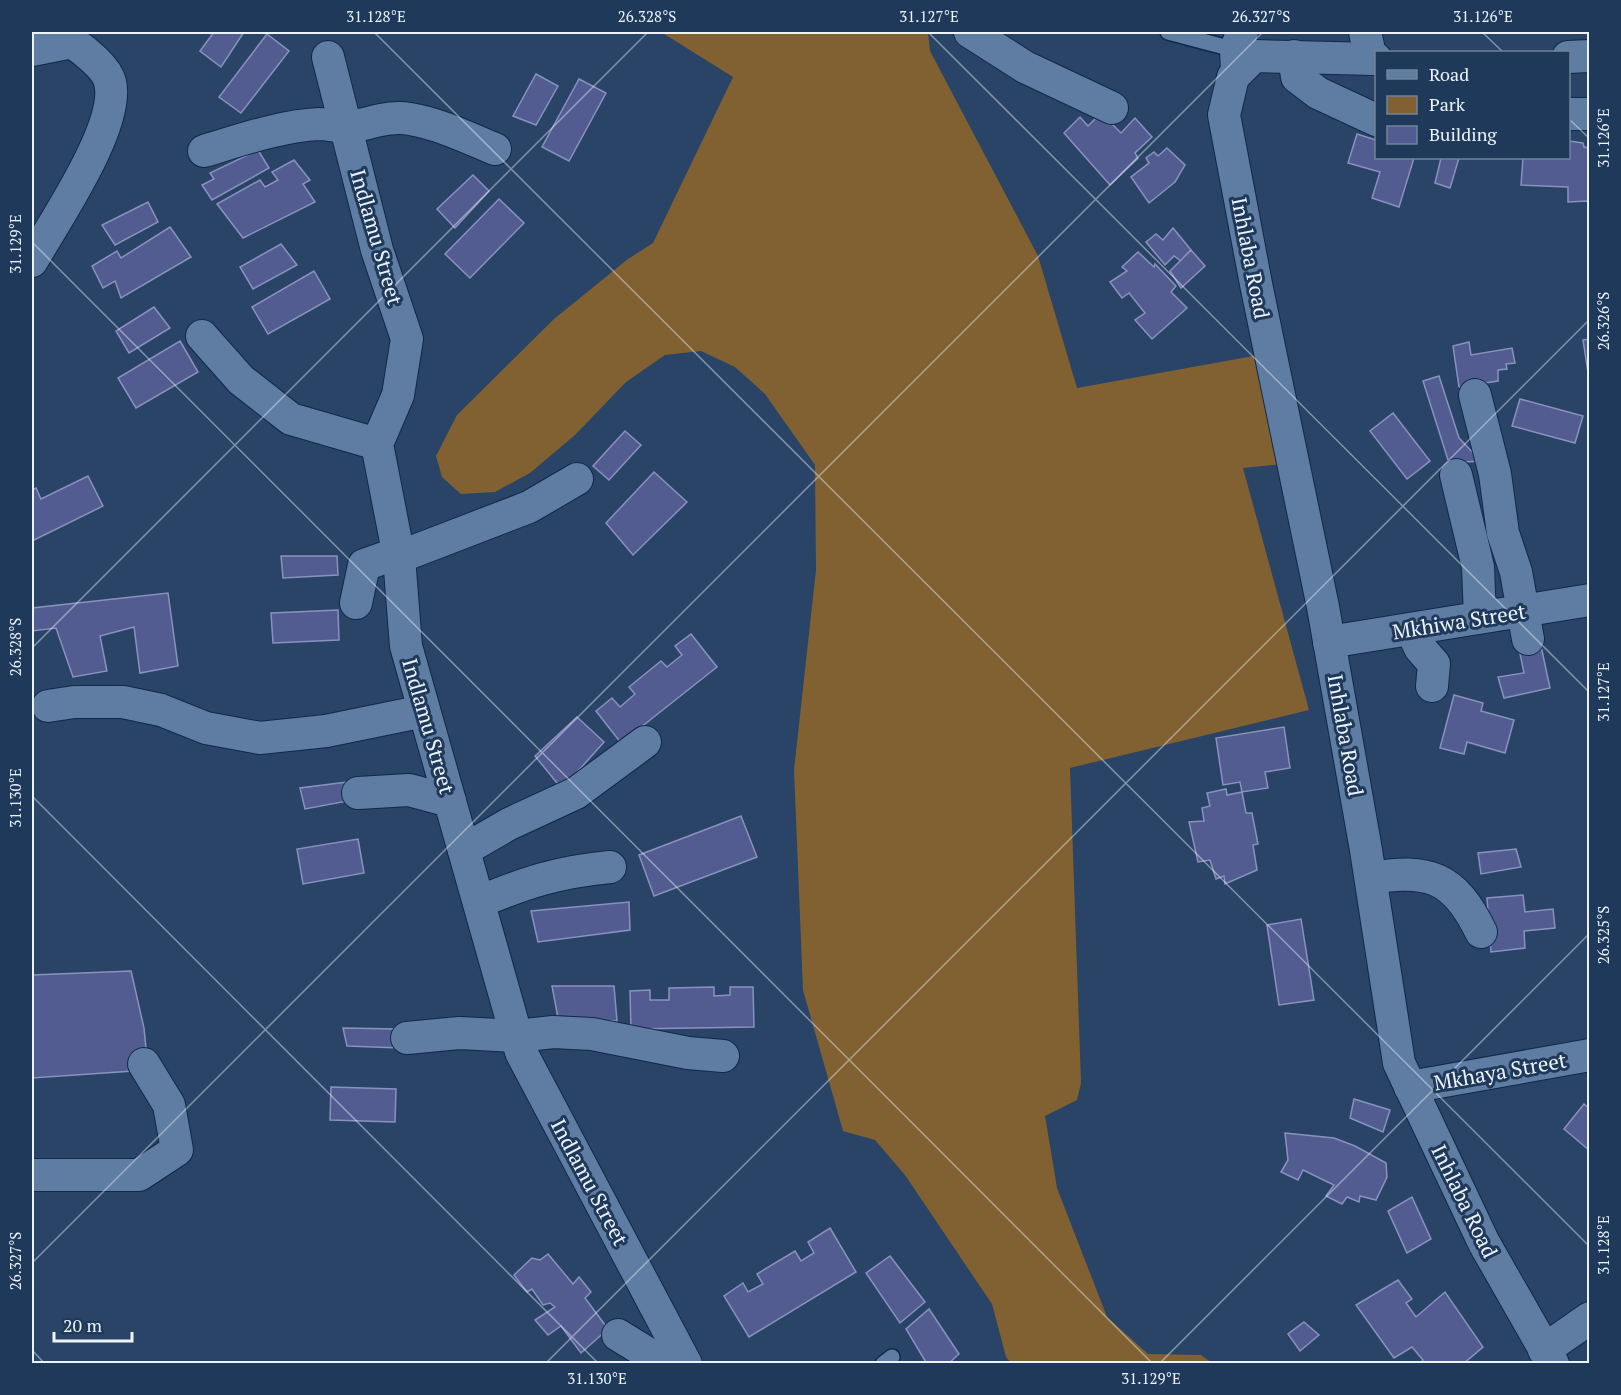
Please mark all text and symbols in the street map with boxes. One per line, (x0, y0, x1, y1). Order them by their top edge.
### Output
text: 31.128°E (346, 6, 406, 26)
text: 26.328°S (618, 6, 676, 26)
text: 31.127°E (899, 6, 959, 26)
text: 26.327°S (1232, 6, 1290, 26)
text: 31.126°E (1453, 6, 1513, 26)
legend (1375, 51, 1570, 159)
text: Road (1429, 62, 1469, 86)
text: Park (1429, 92, 1466, 116)
text: 31.126°E (1593, 108, 1613, 168)
text: Building (1429, 122, 1497, 146)
street label: Indlamu Street (344, 166, 410, 308)
street label: Inhlaba Road (1226, 195, 1277, 321)
text: 31.129°E (5, 214, 25, 274)
text: 26.326°S (1593, 292, 1613, 350)
street label: Mkhiwa Street (1390, 597, 1528, 645)
text: 26.328°S (5, 618, 25, 676)
street label: Indlamu Street (396, 655, 462, 797)
text: 31.127°E (1593, 662, 1613, 722)
street label: Inhlaba Road (1322, 672, 1371, 798)
text: 31.130°E (5, 768, 25, 828)
text: 26.325°S (1593, 906, 1613, 964)
street label: Mkhaya Street (1431, 1046, 1569, 1096)
street label: Indlamu Street (545, 1114, 635, 1250)
street label: Inhlaba Road (1425, 1140, 1505, 1263)
text: 31.128°E (1593, 1215, 1613, 1275)
text: 26.327°S (5, 1232, 25, 1290)
scale bar (54, 1305, 132, 1343)
text: 20 m (63, 1313, 103, 1337)
text: 31.130°E (567, 1368, 627, 1388)
text: 31.129°E (1121, 1368, 1181, 1388)

